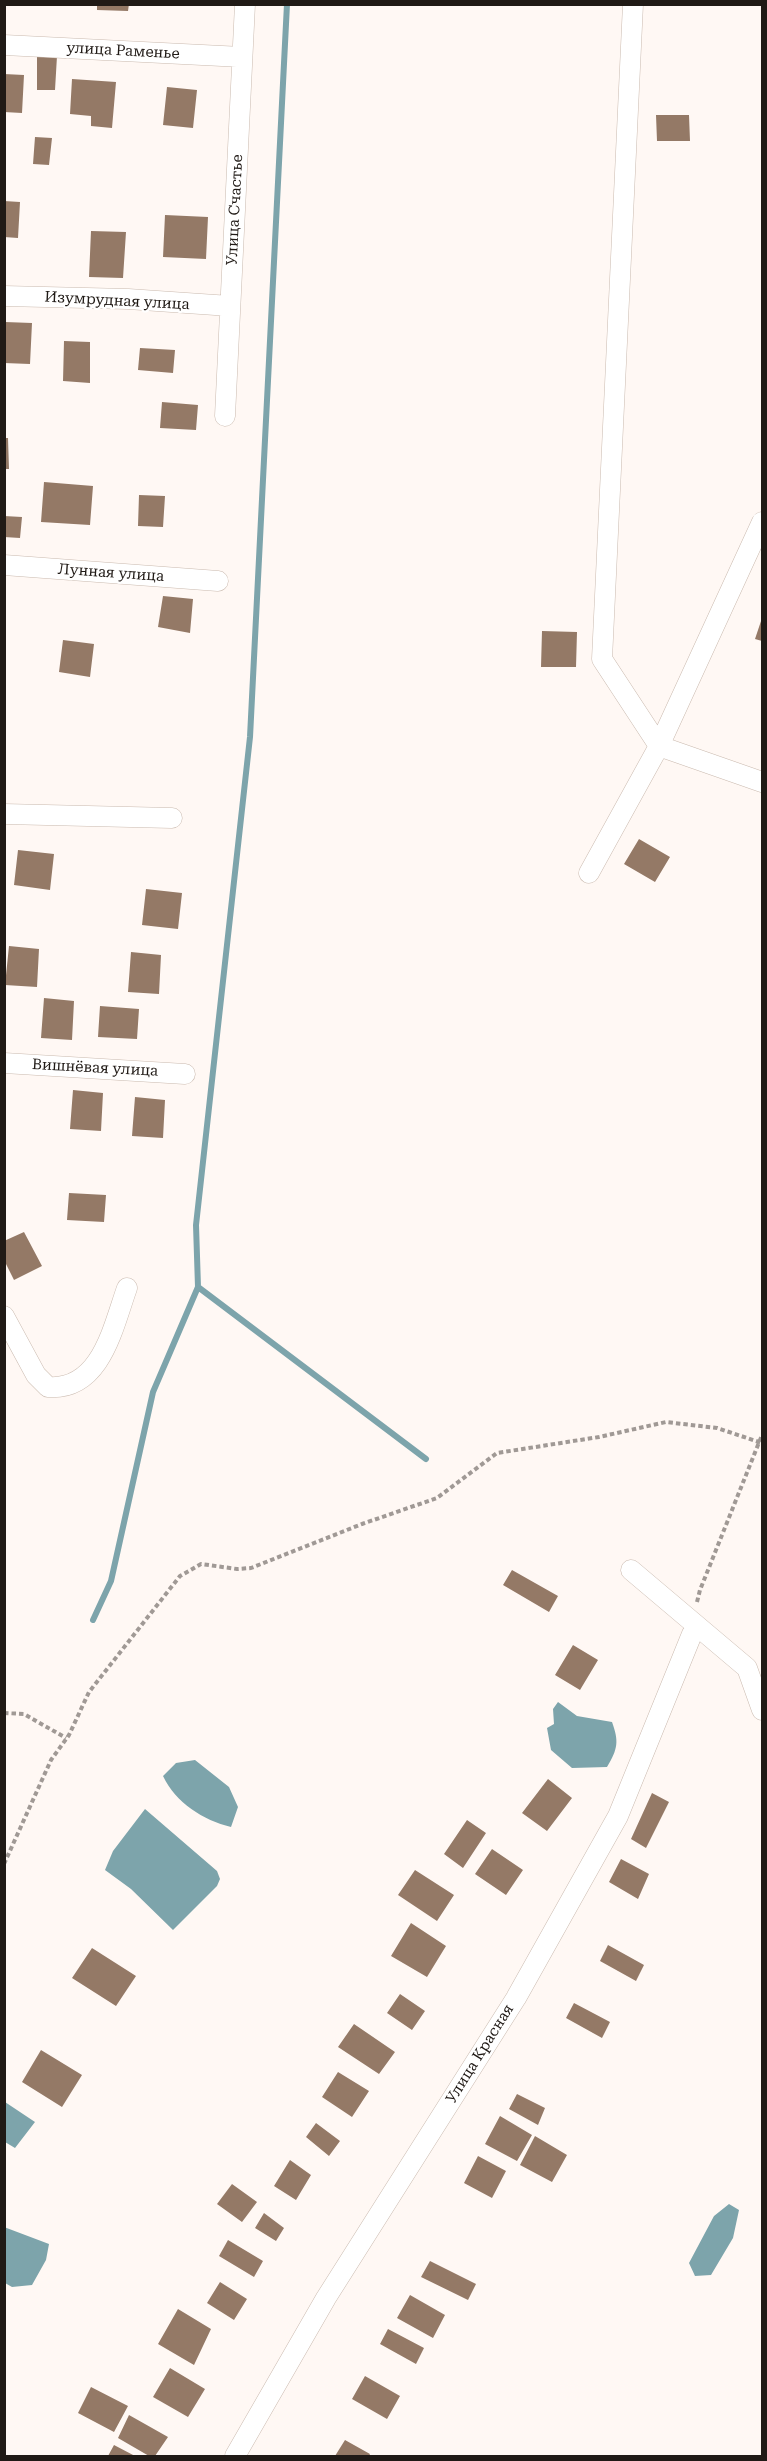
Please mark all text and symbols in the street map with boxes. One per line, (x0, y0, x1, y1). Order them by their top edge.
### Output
street label: улица Раменье (66, 39, 180, 63)
street label: Улица Счастье (223, 154, 247, 266)
street label: Изумрудная улица (44, 288, 190, 314)
street label: Лунная улица (57, 560, 165, 586)
street label: Вишнёвая улица (31, 1056, 159, 1080)
street label: Улица Красная (442, 2001, 518, 2107)

